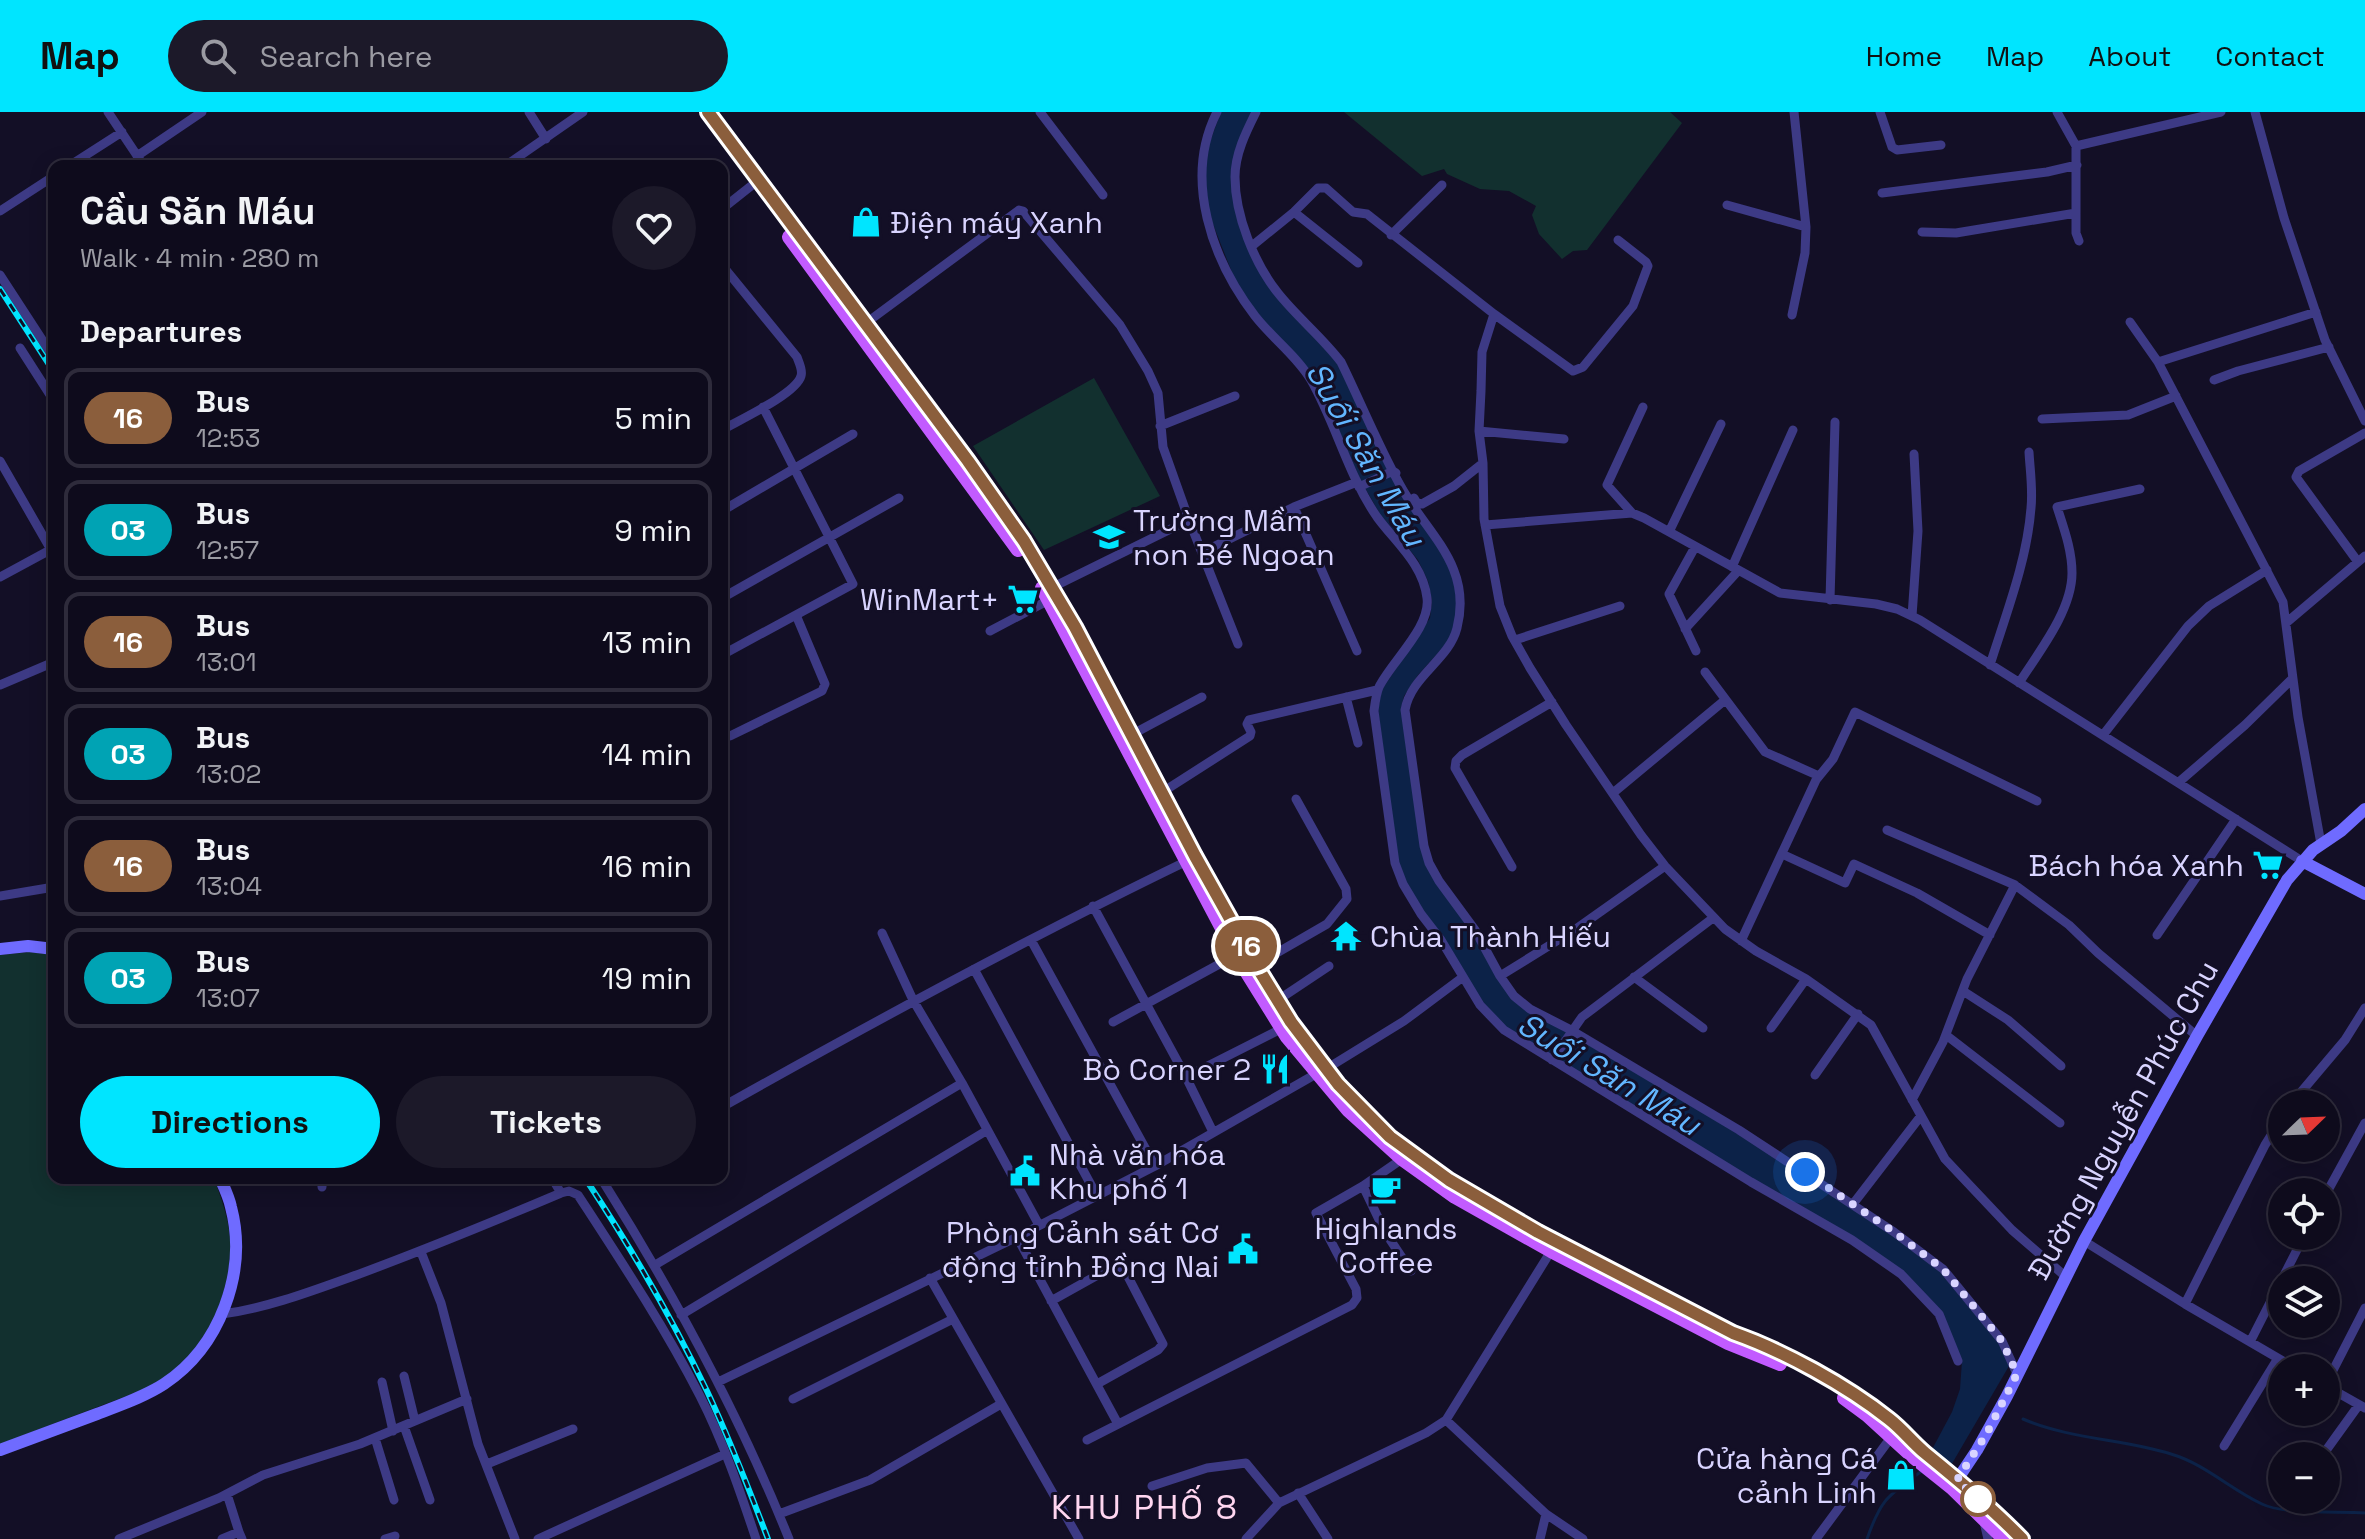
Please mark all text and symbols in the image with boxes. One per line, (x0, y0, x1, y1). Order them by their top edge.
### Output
search box (168, 20, 728, 92)
text: Map (40, 32, 120, 80)
icon: search (196, 34, 240, 78)
text: Search here (260, 37, 433, 76)
text: Home (1866, 38, 1942, 74)
text: Map (1986, 38, 2044, 74)
text: About (2088, 38, 2171, 74)
text: Contact (2215, 38, 2325, 74)
button: heart (612, 186, 696, 270)
text: Cầu Săn Máu (80, 187, 315, 235)
place label: Điện máy Xanh (890, 203, 1103, 242)
shop icon: Điện máy Xanh (849, 205, 883, 239)
text: Walk · 4 min · 280 m (80, 241, 319, 275)
text: Departures (80, 312, 242, 351)
water label: Suối Săn Máu (1297, 355, 1436, 554)
text: Bus (196, 382, 250, 421)
text: 5 min (615, 399, 692, 438)
text: 16 (113, 400, 143, 436)
text: 12:53 (196, 421, 260, 455)
text: Bus (196, 494, 250, 533)
place label: Trường Mầm non Bé Ngoan (1133, 501, 1335, 574)
text: 9 min (614, 511, 692, 550)
text: 03 (110, 512, 146, 548)
school or university icon: Trường Mầm non Bé Ngoan (1092, 520, 1126, 554)
text: 12:57 (196, 533, 259, 567)
place label: WinMart+ (860, 580, 999, 619)
supermarket icon: WinMart+ (1006, 582, 1040, 616)
text: Bus (196, 606, 250, 645)
text: 13 min (602, 623, 692, 662)
text: 16 (113, 624, 143, 660)
text: 13:01 (196, 645, 257, 679)
text: Bus (196, 718, 250, 757)
text: 14 min (601, 735, 692, 774)
text: 03 (110, 736, 146, 772)
text: 13:02 (196, 757, 262, 791)
text: Bus (196, 830, 250, 869)
place label: Bách hóa Xanh (2028, 846, 2244, 885)
text: 16 min (602, 847, 692, 886)
text: 16 (113, 848, 143, 884)
supermarket icon: Bách hóa Xanh (2251, 848, 2285, 882)
text: 13:04 (196, 869, 262, 903)
place label: Chùa Thành Hiếu (1370, 917, 1611, 956)
temple icon: Chùa Thành Hiếu (1329, 919, 1363, 953)
line badge: 16 (1210, 920, 1282, 972)
text: 16 (1231, 928, 1261, 964)
text: Bus (196, 942, 250, 981)
street label: Đường Nguyễn Phúc Chu (2019, 954, 2227, 1286)
text: 19 min (602, 959, 692, 998)
text: 03 (110, 960, 146, 996)
text: 13:07 (196, 981, 260, 1015)
water label: Suối Săn Máu (1510, 1004, 1709, 1145)
place label: Bò Corner 2 (1083, 1050, 1251, 1089)
restaurant icon: Bò Corner 2 (1258, 1052, 1292, 1086)
button: Directions (80, 1076, 380, 1168)
button: Tickets (396, 1076, 696, 1168)
north arrow (2268, 1090, 2340, 1162)
map controls (2268, 1090, 2340, 1514)
place label: Nhà văn hóa Khu phố 1 (1049, 1135, 1226, 1208)
your location (1785, 1152, 1825, 1192)
public building icon: Nhà văn hóa Khu phố 1 (1008, 1154, 1042, 1188)
cafe icon: Highlands Coffee (1369, 1172, 1403, 1206)
button: locate (2268, 1178, 2340, 1250)
place label: Highlands Coffee (1315, 1209, 1457, 1282)
place label: Phòng Cảnh sát Cơ động tỉnh Đồng Nai (942, 1213, 1219, 1286)
public building icon: Phòng Cảnh sát Cơ động tỉnh Đồng Nai (1226, 1232, 1260, 1266)
button: layers (2268, 1266, 2340, 1338)
button: + (2268, 1354, 2340, 1426)
place label: Cửa hàng Cá cảnh Linh (1696, 1439, 1877, 1512)
button: − (2268, 1442, 2340, 1514)
shop icon: Cửa hàng Cá cảnh Linh (1884, 1458, 1918, 1492)
unlabelled marker (1961, 1482, 1995, 1516)
district label: KHU PHỐ 8 (1051, 1485, 1239, 1529)

